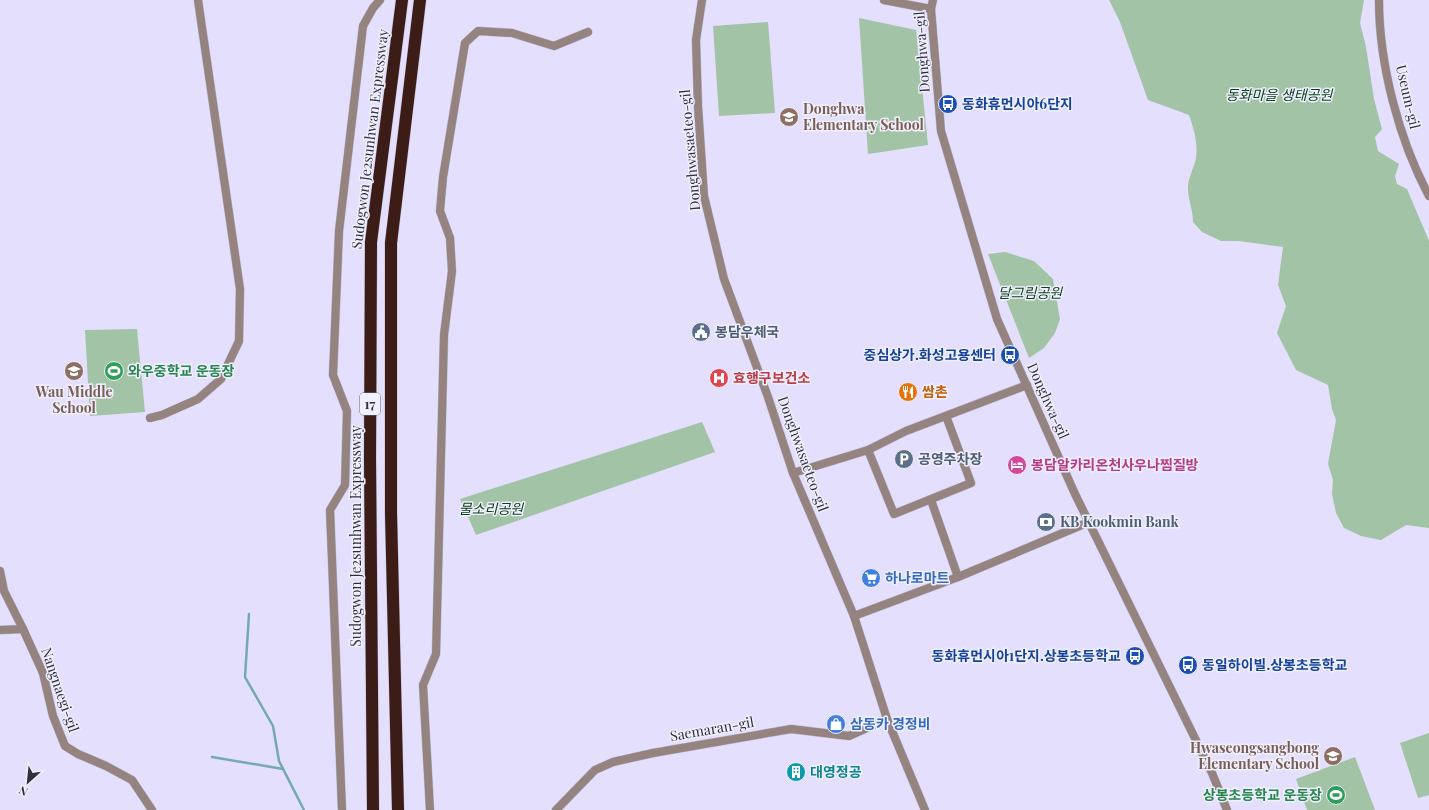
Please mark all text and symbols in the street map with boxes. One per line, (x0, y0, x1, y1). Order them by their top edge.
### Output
street label: Donghwa-gil (909, 11, 934, 93)
street label: Sudogwon Je2sunhwan Expressway (347, 28, 392, 250)
street label: Useum-gil (1392, 63, 1425, 131)
park label: 동화마을 생태공원 (1226, 85, 1333, 104)
street label: Donghwasaeteo-gil (675, 89, 704, 211)
bus stop icon: 동화휴먼시아6단지 (937, 93, 959, 115)
place label: 동화휴먼시아6단지 (962, 94, 1073, 113)
place label: Donghwa Elementary School (803, 99, 924, 134)
school or university icon: Donghwa Elementary School (778, 106, 800, 128)
park label: 달그림공원 (998, 283, 1063, 302)
public building icon: 봉담우체국 (690, 321, 712, 343)
place label: 봉담우체국 (715, 322, 780, 341)
bus stop icon: 중심상가.화성고용센터 (999, 344, 1021, 366)
place label: 중심상가.화성고용센터 (863, 345, 996, 364)
school or university icon: Wau Middle School (63, 360, 85, 382)
sports icon: 와우중학교 운동장 (103, 360, 125, 382)
street label: Donghwa-gil (1023, 360, 1074, 442)
place label: 와우중학교 운동장 (128, 361, 234, 380)
hospital icon: 효행구보건소 (708, 367, 730, 389)
place label: 효행구보건소 (733, 368, 810, 387)
restaurant icon: 쌈촌 (897, 381, 919, 403)
place label: Wau Middle School (35, 382, 113, 417)
place label: 쌈촌 (922, 382, 948, 401)
road number: 17 (360, 393, 380, 415)
street label: Donghwasaeteo-gil (774, 393, 833, 514)
street label: Sudogwon Je2sunhwan Expressway (346, 425, 365, 647)
parking icon: 공영주차장 (893, 448, 915, 470)
place label: 공영주차장 (918, 449, 983, 468)
hotel icon: 봉담알카리온천사우나찜질방 (1006, 454, 1028, 476)
place label: 봉담알카리온천사우나찜질방 (1031, 455, 1199, 474)
park label: 물소리공원 (459, 499, 524, 518)
bank icon: KB Kookmin Bank (1035, 511, 1057, 533)
place label: KB Kookmin Bank (1060, 512, 1179, 531)
supermarket icon: 하나로마트 (860, 567, 882, 589)
place label: 하나로마트 (885, 568, 950, 587)
street label: Nangnaegi-gil (37, 645, 84, 735)
bus stop icon: 동화휴먼시아1단지.상봉초등학교 (1124, 645, 1146, 667)
place label: 동화휴먼시아1단지.상봉초등학교 (932, 646, 1121, 665)
bus stop icon: 동일하이빌.상봉초등학교 (1177, 654, 1199, 676)
place label: 동일하이빌.상봉초등학교 (1202, 655, 1348, 674)
street label: Saemaran-gil (668, 712, 755, 745)
shop icon: 삼동카 경정비 (825, 713, 847, 735)
place label: 삼동카 경정비 (850, 714, 931, 733)
place label: Hwaseongsangbong Elementary School (1190, 738, 1320, 773)
school or university icon: Hwaseongsangbong Elementary School (1322, 745, 1344, 767)
building icon: 대영정공 (785, 761, 807, 783)
north arrow (8, 762, 48, 802)
place label: 대영정공 (810, 762, 862, 781)
text: N (16, 783, 30, 800)
sports icon: 상봉초등학교 운동장 (1325, 784, 1347, 806)
place label: 상봉초등학교 운동장 (1203, 785, 1322, 804)

